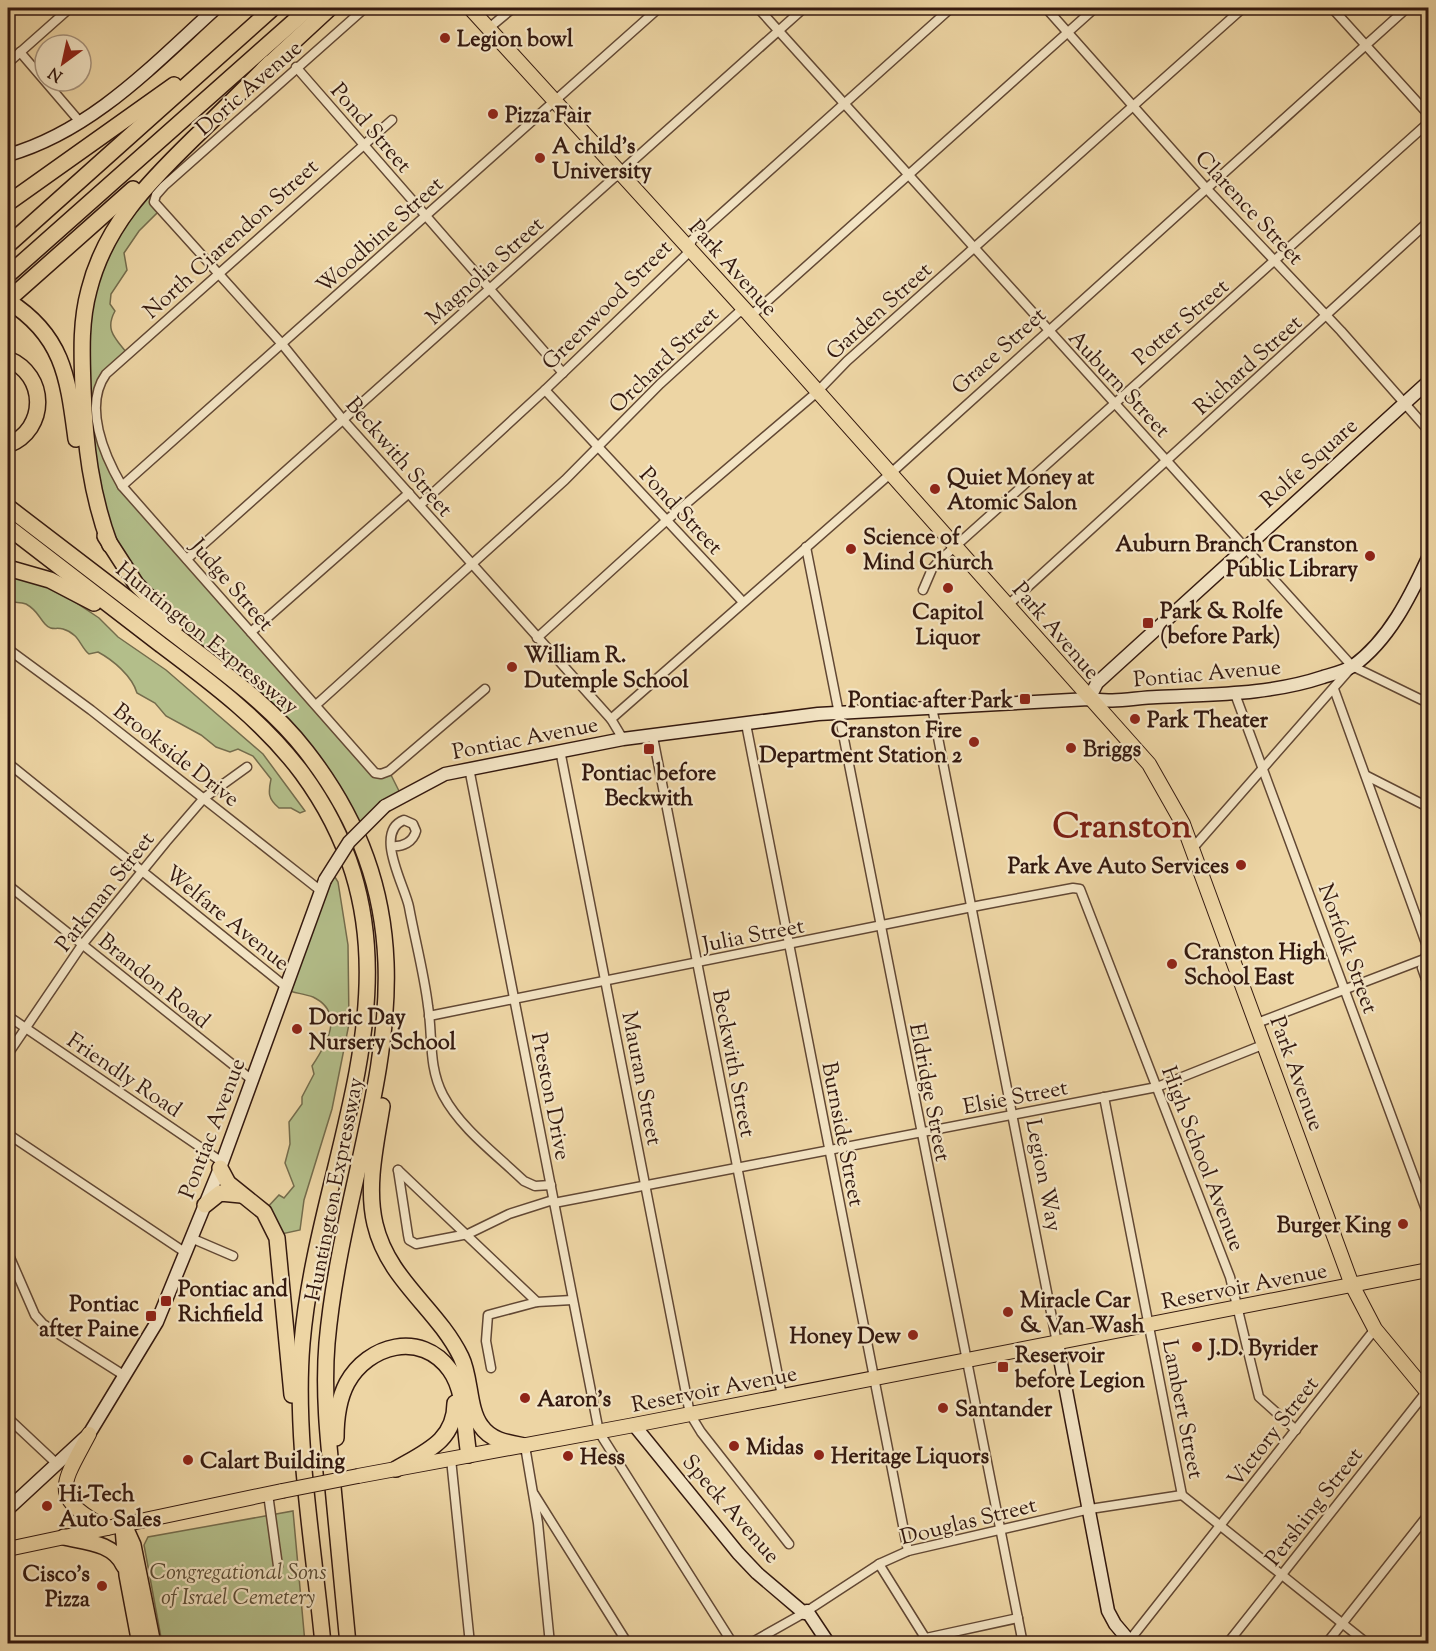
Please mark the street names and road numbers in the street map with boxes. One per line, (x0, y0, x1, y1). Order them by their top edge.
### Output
street label: Doric Avenue (190, 34, 310, 145)
street label: Pond Street (322, 77, 418, 181)
street label: Clarence Street (1186, 144, 1310, 274)
street label: North Ciarendon Street (137, 152, 327, 328)
street label: Woodbine Street (310, 170, 452, 302)
street label: Magnolia Street (420, 210, 553, 334)
street label: Park Avenue (680, 214, 784, 324)
street label: Greenwood Street (536, 233, 681, 379)
street label: Garden Street (820, 256, 940, 369)
street label: Potter Street (1127, 272, 1238, 374)
street label: Orchard Street (603, 300, 728, 422)
street label: Grace Street (946, 301, 1055, 404)
street label: Richard Street (1188, 308, 1311, 424)
street label: Auburn Street (1059, 324, 1177, 446)
street label: Beckwith Street (336, 391, 459, 525)
street label: Rolfe Square (1254, 412, 1366, 517)
street label: Pond Street (631, 461, 729, 564)
street label: Judge Street (181, 532, 280, 640)
street label: Huntington Expressway (108, 555, 305, 723)
street label: Park Avenue (1003, 576, 1106, 688)
street label: Pontiac Avenue (1132, 653, 1282, 697)
street label: Brookside Drive (105, 697, 245, 816)
street label: Pontiac Avenue (450, 710, 601, 770)
street label: Parkman Street (49, 826, 164, 960)
street label: Welfare Avenue (157, 859, 296, 980)
street label: Norfolk Street (1308, 879, 1385, 1019)
street label: Julia Street (699, 911, 808, 963)
street label: Brandon Road (90, 927, 216, 1038)
street label: Beckwith Street (702, 987, 762, 1141)
street label: Mauran Street (611, 1009, 669, 1149)
street label: Park Avenue (1260, 1012, 1331, 1136)
street label: Eldridge Street (899, 1021, 957, 1165)
street label: Friendly Road (59, 1026, 187, 1127)
street label: Preston Drive (521, 1030, 577, 1163)
street label: Pontiac Avenue (172, 1054, 255, 1204)
street label: Burnside Street (811, 1060, 871, 1210)
street label: High School Avenue (1151, 1062, 1251, 1256)
street label: Elsie Street (961, 1073, 1071, 1125)
street label: Huntington Expressway (299, 1075, 373, 1304)
street label: Legion Way (1015, 1117, 1069, 1235)
street label: Reservoir Avenue (1159, 1256, 1330, 1320)
street label: Lambert Street (1152, 1337, 1210, 1482)
street label: Reservoir Avenue (629, 1359, 800, 1423)
street label: Victory Street (1221, 1370, 1328, 1495)
street label: Pershing Street (1259, 1441, 1372, 1574)
street label: Speck Avenue (673, 1448, 786, 1572)
street label: Douglas Street (897, 1490, 1041, 1555)

